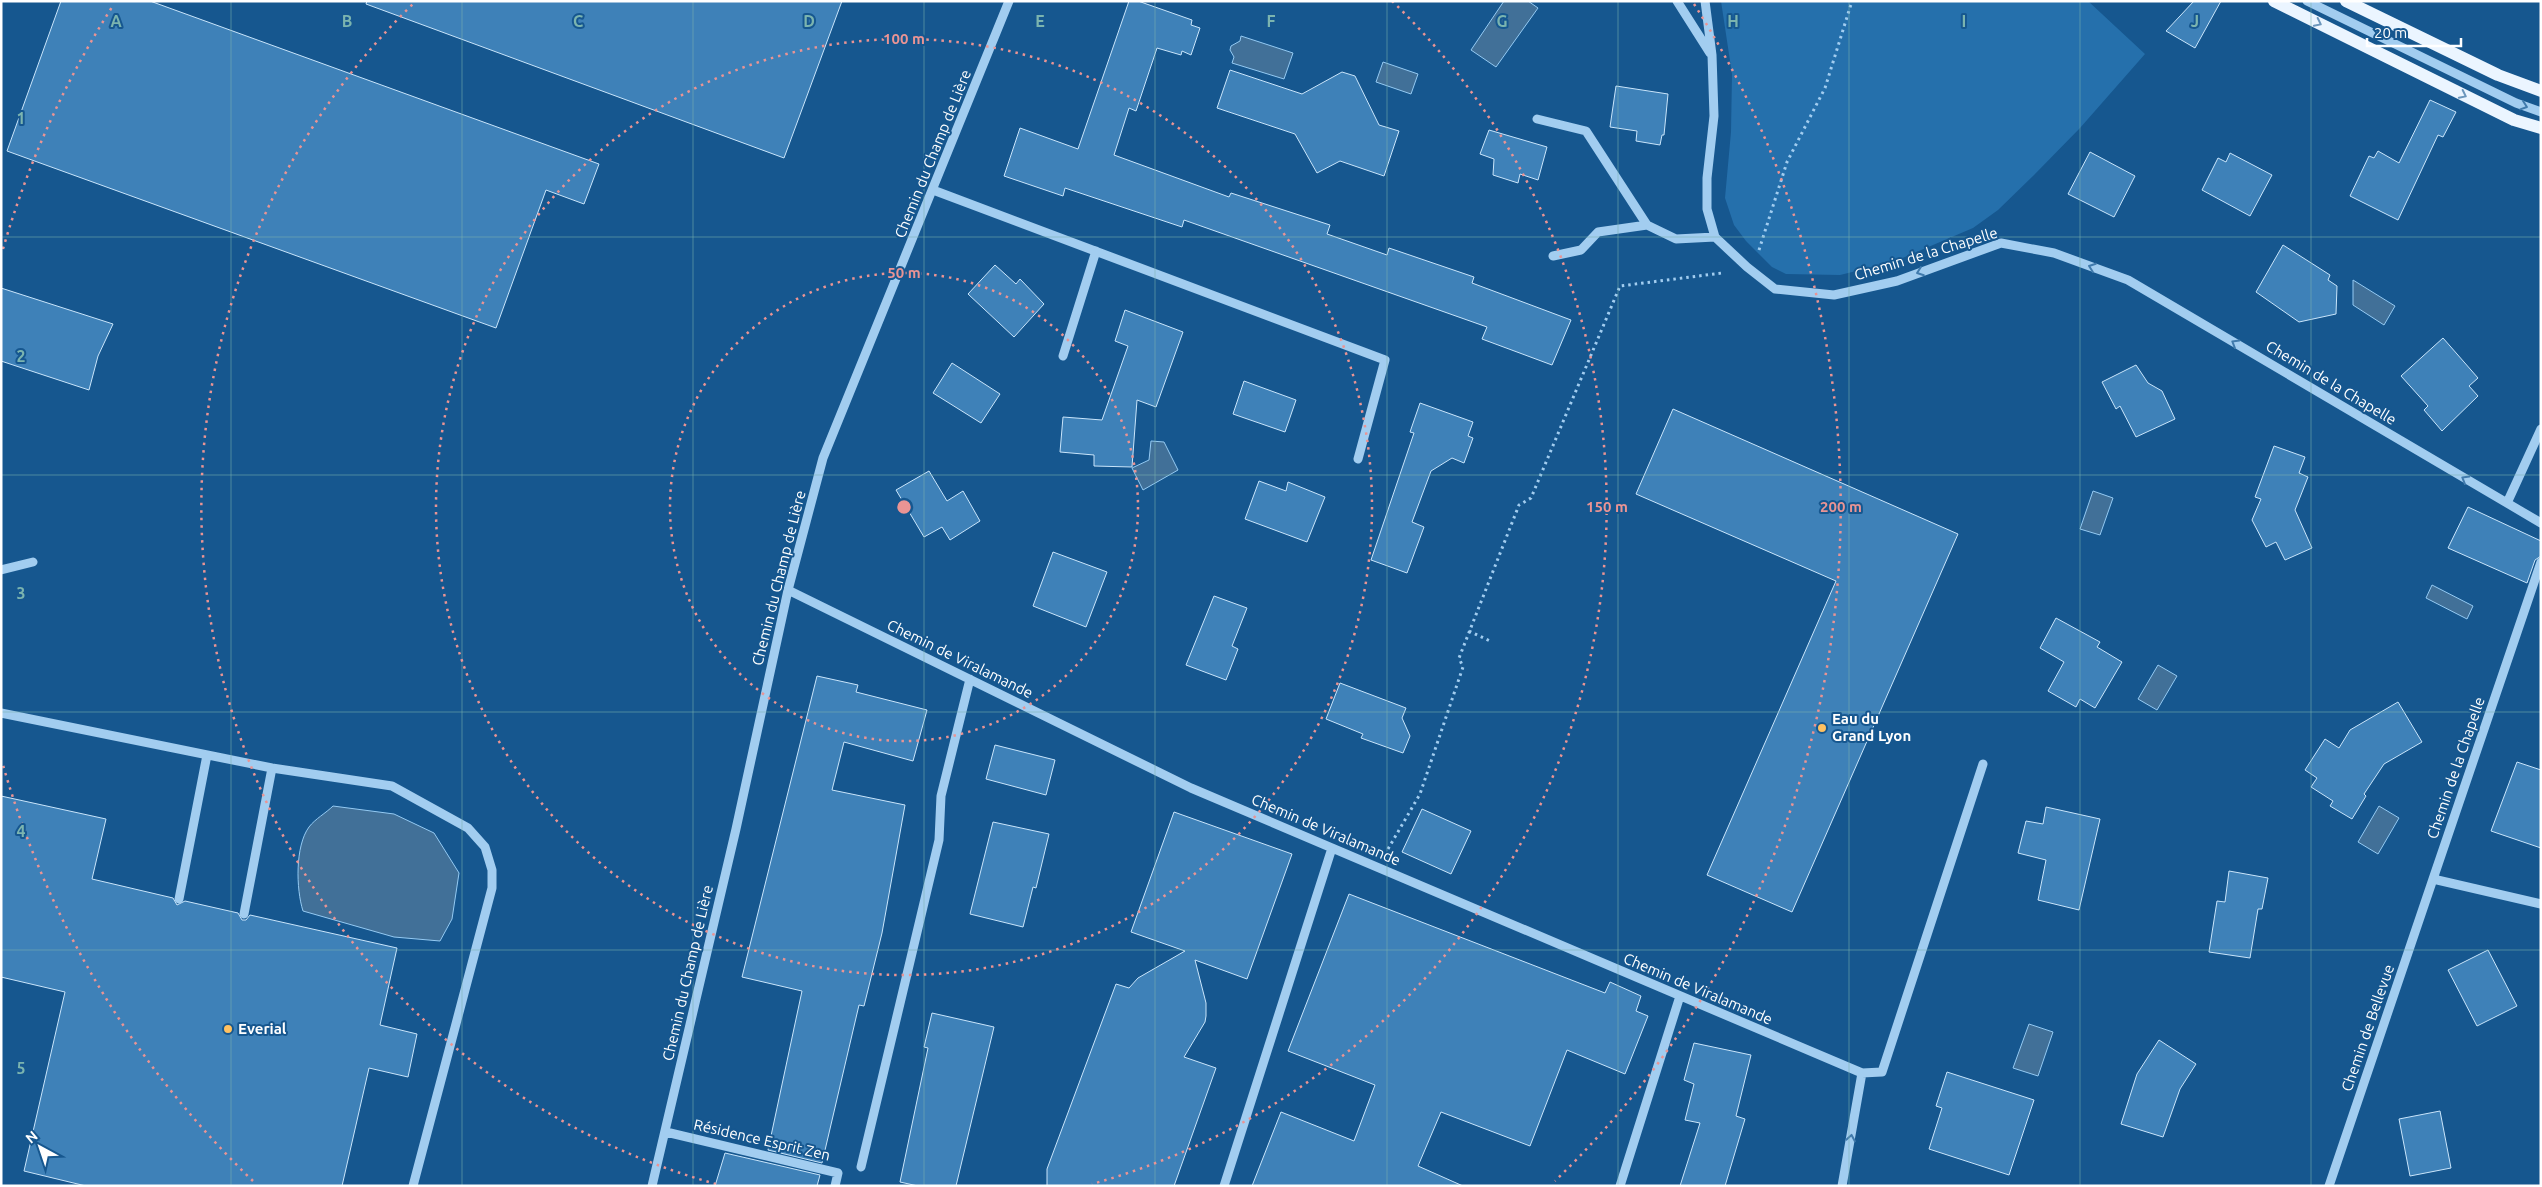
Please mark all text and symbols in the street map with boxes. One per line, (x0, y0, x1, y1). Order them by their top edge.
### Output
text: A (110, 12, 122, 30)
text: B (342, 12, 352, 30)
text: C (573, 12, 583, 30)
text: D (803, 12, 815, 30)
text: E (1035, 12, 1045, 30)
text: F (1267, 12, 1276, 30)
text: G (1496, 12, 1508, 30)
text: H (1727, 12, 1739, 30)
text: I (1962, 12, 1966, 30)
text: J (2191, 12, 2199, 30)
scale bar (2367, 15, 2461, 47)
one-way arrow (2312, 17, 2321, 27)
text: 20 m (2374, 24, 2407, 41)
text: 100 m (883, 30, 925, 47)
street label: Chemin du Champ de Lière (891, 67, 974, 240)
one-way arrow (2458, 89, 2467, 99)
one-way arrow (2520, 101, 2528, 111)
text: 1 (16, 109, 26, 127)
street label: Chemin de la Chapelle (1852, 224, 2000, 283)
one-way arrow (2088, 263, 2097, 273)
text: 50 m (887, 264, 921, 281)
one-way arrow (1917, 266, 1925, 276)
street label: Chemin de la Chapelle (2263, 337, 2399, 428)
one-way arrow (2231, 339, 2240, 349)
text: 2 (16, 347, 26, 365)
one-way arrow (2462, 475, 2471, 485)
street label: Chemin du Champ de Lière (748, 488, 809, 667)
centre of rings (895, 498, 913, 516)
text: 150 m (1586, 498, 1628, 515)
text: 200 m (1820, 498, 1862, 515)
text: 3 (16, 584, 26, 602)
street label: Chemin de Viralamande (885, 616, 1036, 701)
street label: Chemin de la Chapelle (2423, 695, 2488, 841)
place label: Eau du Grand Lyon (1832, 710, 1911, 744)
marker: Eau du Grand Lyon (1816, 722, 1828, 734)
street label: Chemin de Viralamande (1249, 790, 1403, 869)
text: 4 (16, 822, 26, 840)
street label: Chemin du Champ de Lière (659, 883, 716, 1063)
street label: Chemin de Viralamande (1621, 949, 1775, 1028)
street label: Chemin de Bellevue (2338, 962, 2397, 1094)
place label: Everial (238, 1020, 287, 1037)
marker: Everial (222, 1023, 234, 1035)
text: 5 (16, 1059, 26, 1077)
street label: Résidence Esprit Zen (692, 1116, 832, 1164)
north arrow (15, 1122, 65, 1172)
text: N (22, 1128, 41, 1147)
one-way arrow (1845, 1133, 1855, 1142)

